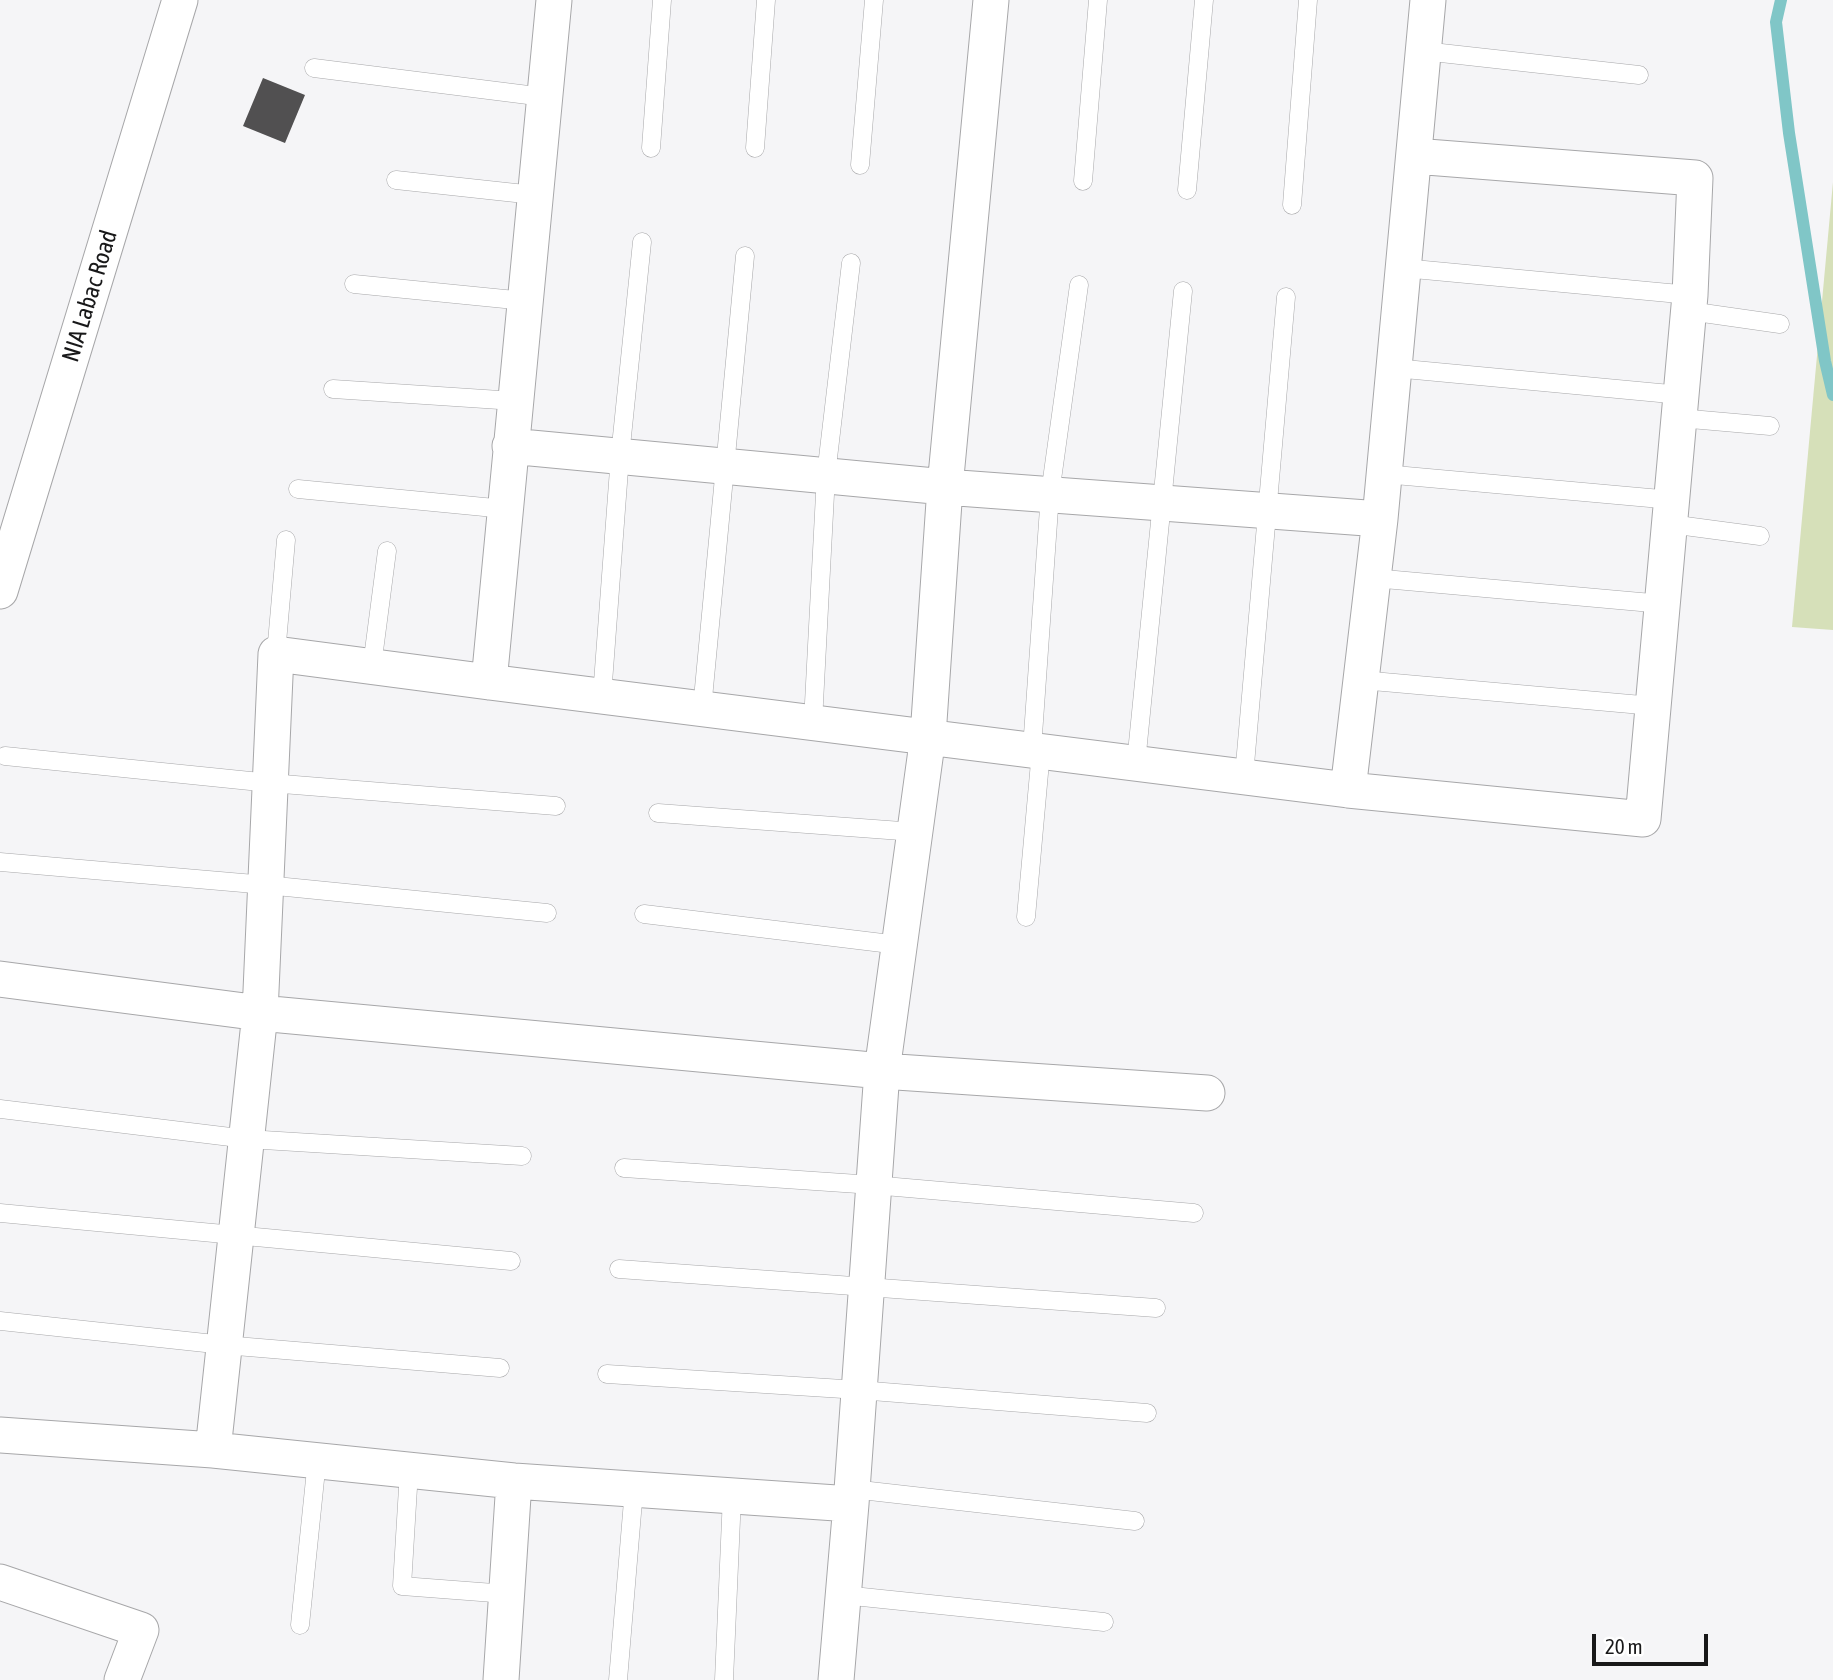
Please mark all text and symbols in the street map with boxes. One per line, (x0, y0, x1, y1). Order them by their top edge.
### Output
street label: NIA Labac Road (56, 227, 124, 365)
scale bar (1595, 1620, 1710, 1664)
text: 20 m (1605, 1634, 1643, 1658)

